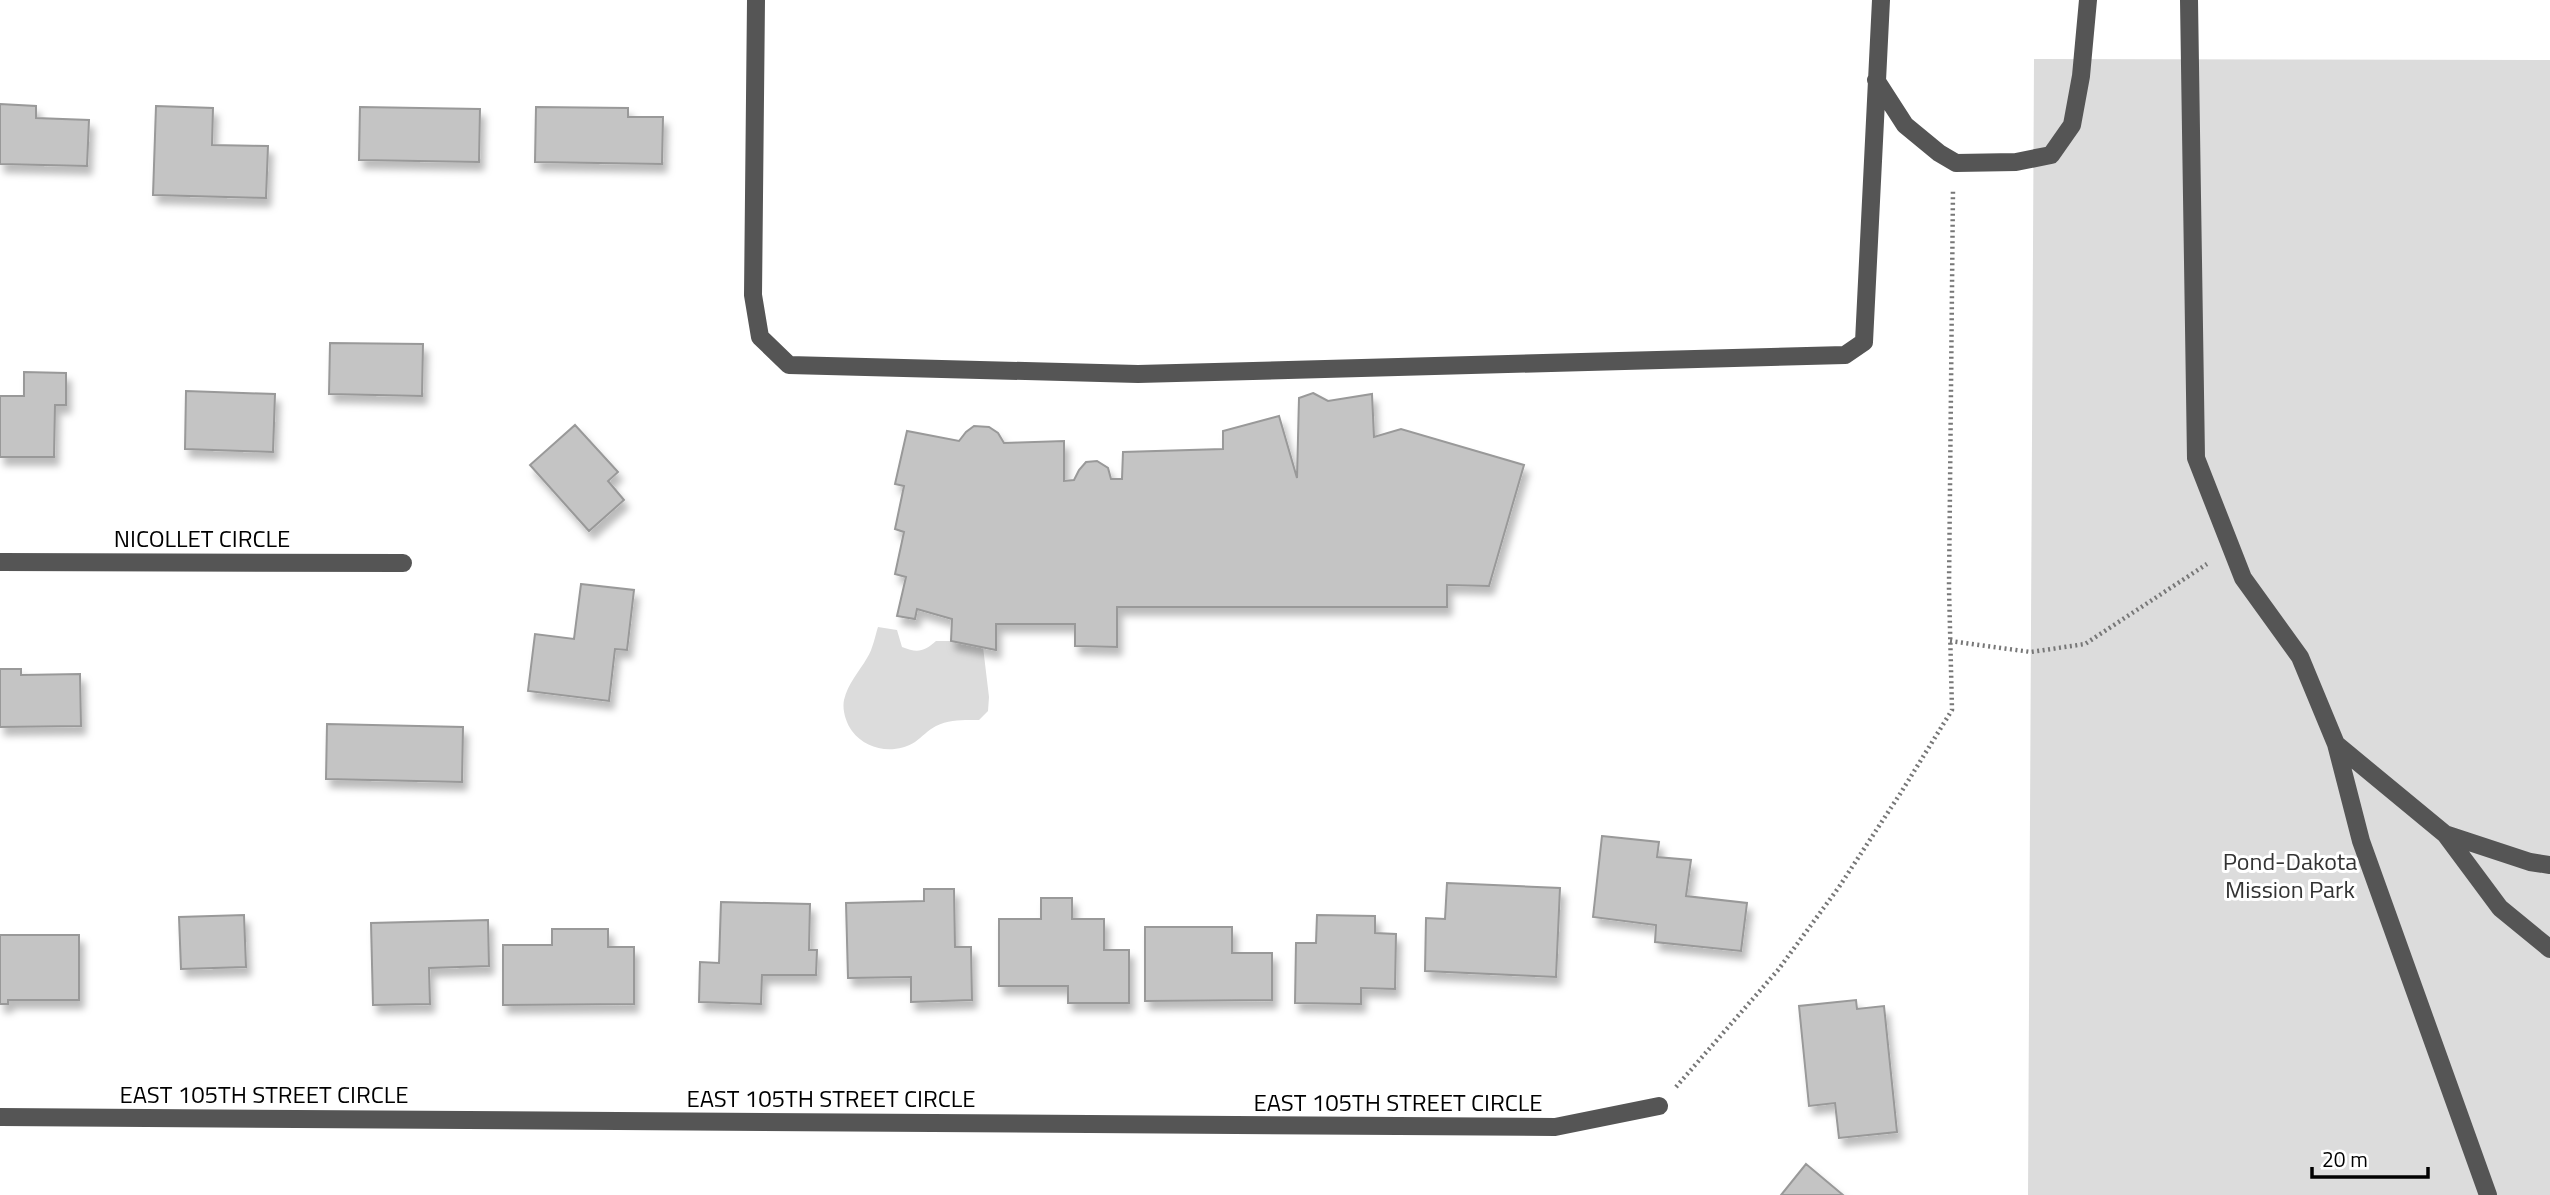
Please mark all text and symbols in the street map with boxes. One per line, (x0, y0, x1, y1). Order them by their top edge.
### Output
street label: NICOLLET CIRCLE (114, 520, 290, 556)
park label: Pond-Dakota Mission Park (2223, 843, 2357, 907)
street label: EAST 105TH STREET CIRCLE (119, 1076, 409, 1112)
street label: EAST 105TH STREET CIRCLE (686, 1080, 976, 1116)
street label: EAST 105TH STREET CIRCLE (1253, 1084, 1543, 1120)
scale bar (2312, 1136, 2428, 1180)
text: 20 m (2322, 1143, 2368, 1175)

